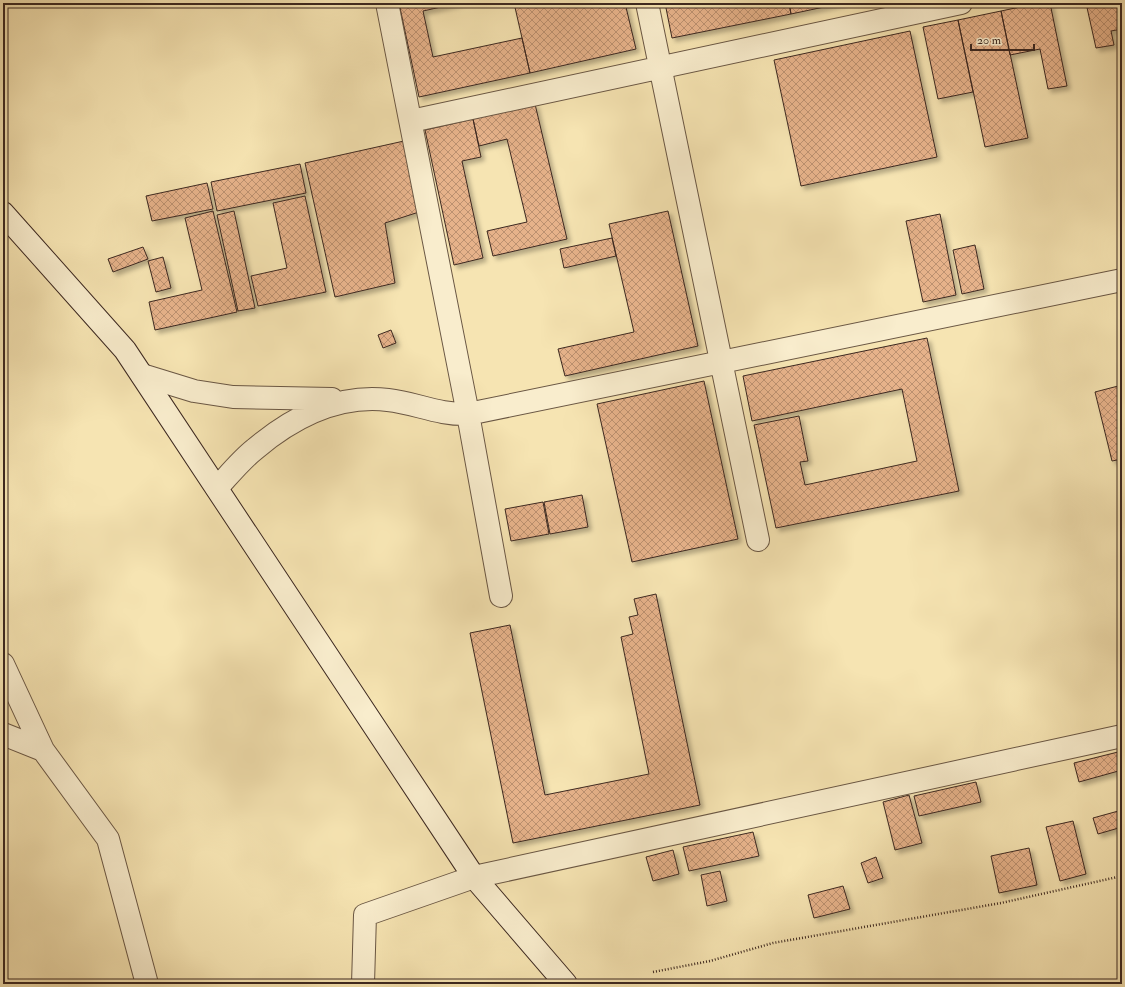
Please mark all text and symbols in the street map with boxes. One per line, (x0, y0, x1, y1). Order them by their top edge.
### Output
scale bar (971, 26, 1034, 52)
text: 20 m (977, 33, 1002, 48)

